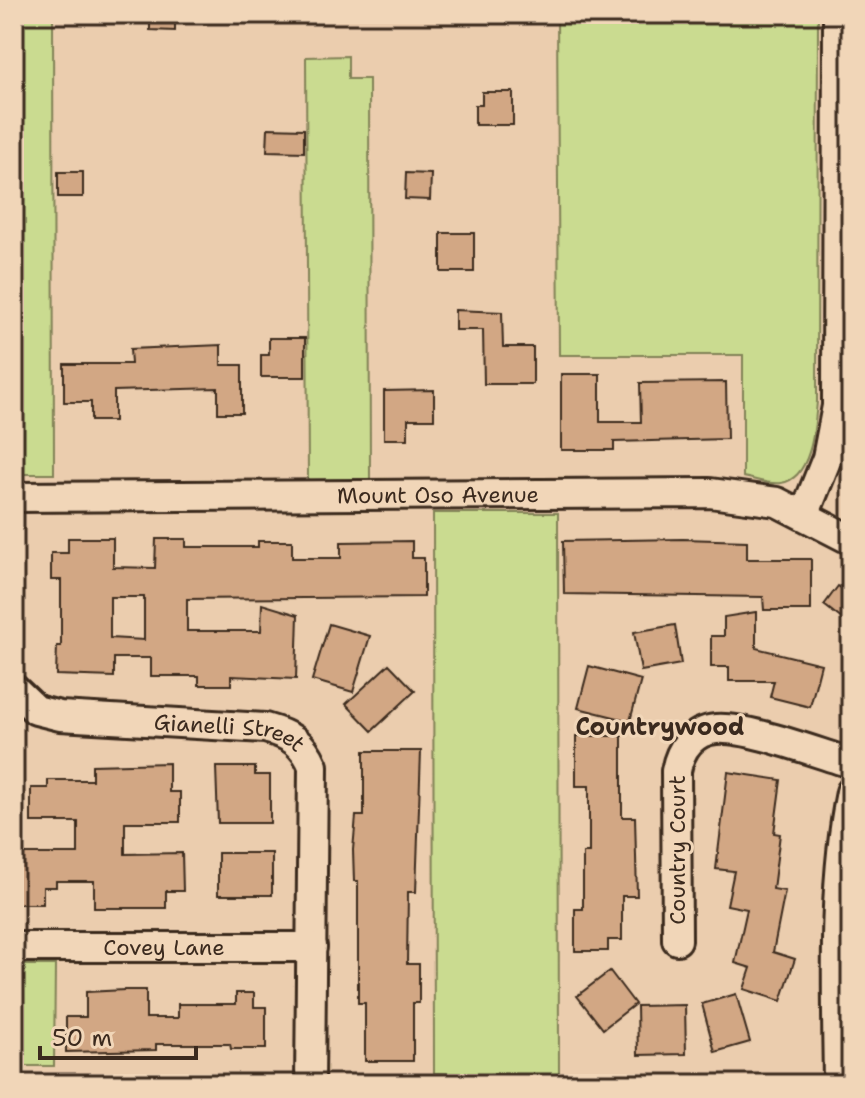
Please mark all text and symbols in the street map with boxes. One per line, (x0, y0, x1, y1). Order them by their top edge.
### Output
street label: Mount Oso Avenue (337, 480, 539, 510)
street label: Gianelli Street (153, 708, 312, 758)
district label: Countrywood (575, 711, 745, 743)
street label: Country Court (663, 775, 692, 925)
street label: Covey Lane (103, 933, 225, 962)
scale bar (40, 1010, 196, 1060)
text: 50 m (52, 1022, 112, 1054)

